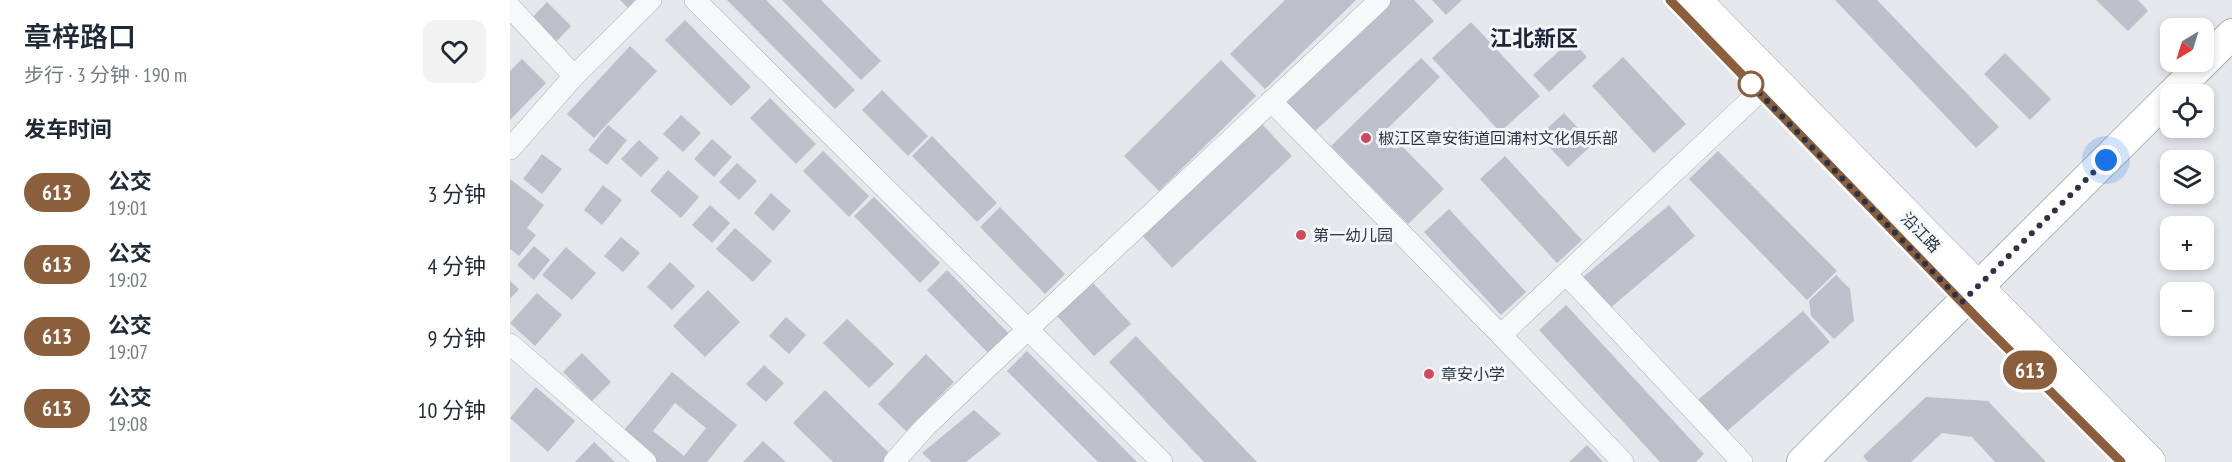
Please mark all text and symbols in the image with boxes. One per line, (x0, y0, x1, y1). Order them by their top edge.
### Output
text: 章梓路口 (24, 18, 136, 55)
north arrow (2160, 18, 2214, 72)
map controls (2160, 18, 2214, 336)
button: heart (423, 20, 486, 83)
district label: 江北新区 (1490, 24, 1578, 52)
text: 步行 · 3 分钟 · 190 m (24, 62, 187, 88)
unlabelled marker (1738, 71, 1764, 97)
button: locate (2160, 84, 2214, 138)
text: 发车时间 (24, 115, 112, 143)
place label: 椒江区章安街道回浦村文化俱乐部 (1378, 128, 1618, 148)
marker: 椒江区章安街道回浦村文化俱乐部 (1359, 131, 1373, 145)
your location (2091, 145, 2121, 175)
button: layers (2160, 150, 2214, 204)
text: 公交 (108, 167, 152, 195)
text: 613 (42, 179, 72, 206)
text: 3 分钟 (427, 180, 486, 208)
text: 19:01 (108, 195, 148, 221)
street label: 沿江路 (1897, 208, 1945, 256)
button: + (2160, 216, 2214, 270)
place label: 第一幼儿园 (1313, 225, 1393, 245)
marker: 第一幼儿园 (1294, 228, 1308, 242)
text: 公交 (108, 239, 152, 267)
text: 613 (42, 251, 72, 278)
text: 4 分钟 (427, 252, 486, 280)
text: 19:02 (108, 267, 148, 293)
button: − (2160, 282, 2214, 336)
text: 公交 (108, 311, 152, 339)
text: 613 (42, 323, 72, 350)
text: 9 分钟 (427, 324, 486, 352)
text: 19:07 (108, 339, 148, 365)
line badge: 613 (1996, 350, 2065, 389)
text: 613 (2015, 357, 2045, 384)
place label: 章安小学 (1441, 364, 1505, 384)
marker: 章安小学 (1422, 367, 1436, 381)
text: 公交 (108, 383, 152, 411)
text: 613 (42, 395, 72, 422)
text: 10 分钟 (418, 396, 486, 424)
text: 19:08 (108, 411, 148, 437)

